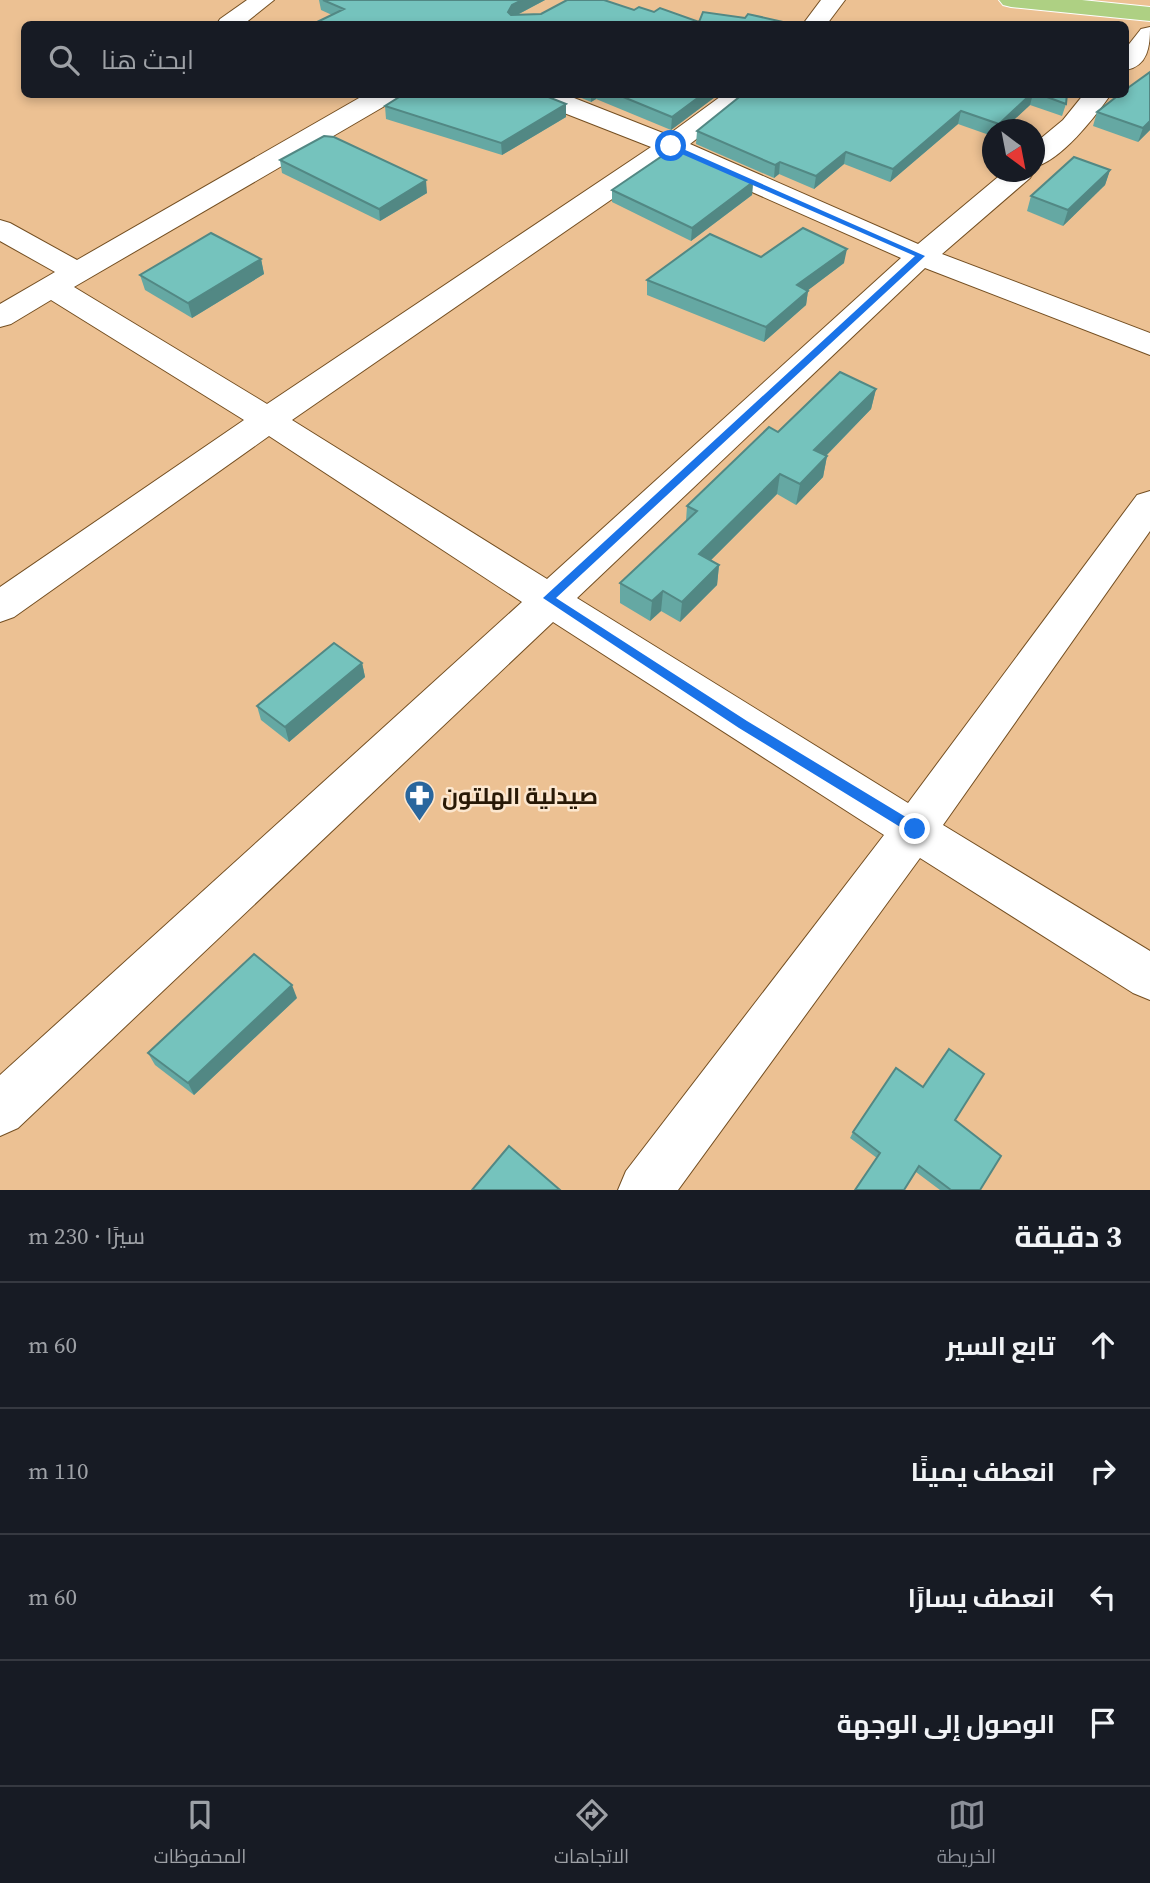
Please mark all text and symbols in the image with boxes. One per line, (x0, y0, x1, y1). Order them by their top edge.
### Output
search box (21, 21, 1129, 98)
icon: search (45, 41, 83, 79)
text: ابحث هنا (101, 42, 194, 78)
north arrow (982, 119, 1045, 182)
route start (655, 130, 686, 161)
pharmacy icon: صيدلية الهلتون (402, 779, 436, 823)
place label: صيدلية الهلتون (442, 780, 598, 812)
route end (899, 813, 930, 844)
text: 3 دقيقة (1015, 1216, 1122, 1257)
text: سيرًا · 230 m (28, 1220, 145, 1252)
icon: ahead (1084, 1326, 1122, 1364)
text: تابع السير (946, 1328, 1055, 1364)
text: 60 m (28, 1329, 77, 1361)
icon: right (1084, 1452, 1122, 1490)
text: انعطف يمينًا (911, 1454, 1055, 1490)
text: 110 m (28, 1455, 89, 1487)
icon: left (1084, 1578, 1122, 1616)
text: انعطف يسارًا (908, 1580, 1055, 1616)
text: 60 m (28, 1581, 77, 1613)
icon: arrive (1084, 1704, 1122, 1742)
text: الوصول إلى الوجهة (837, 1706, 1055, 1742)
tab: المحفوظات (154, 1796, 246, 1874)
tab: الاتجاهات (554, 1796, 629, 1874)
tab: الخريطة (937, 1796, 996, 1874)

